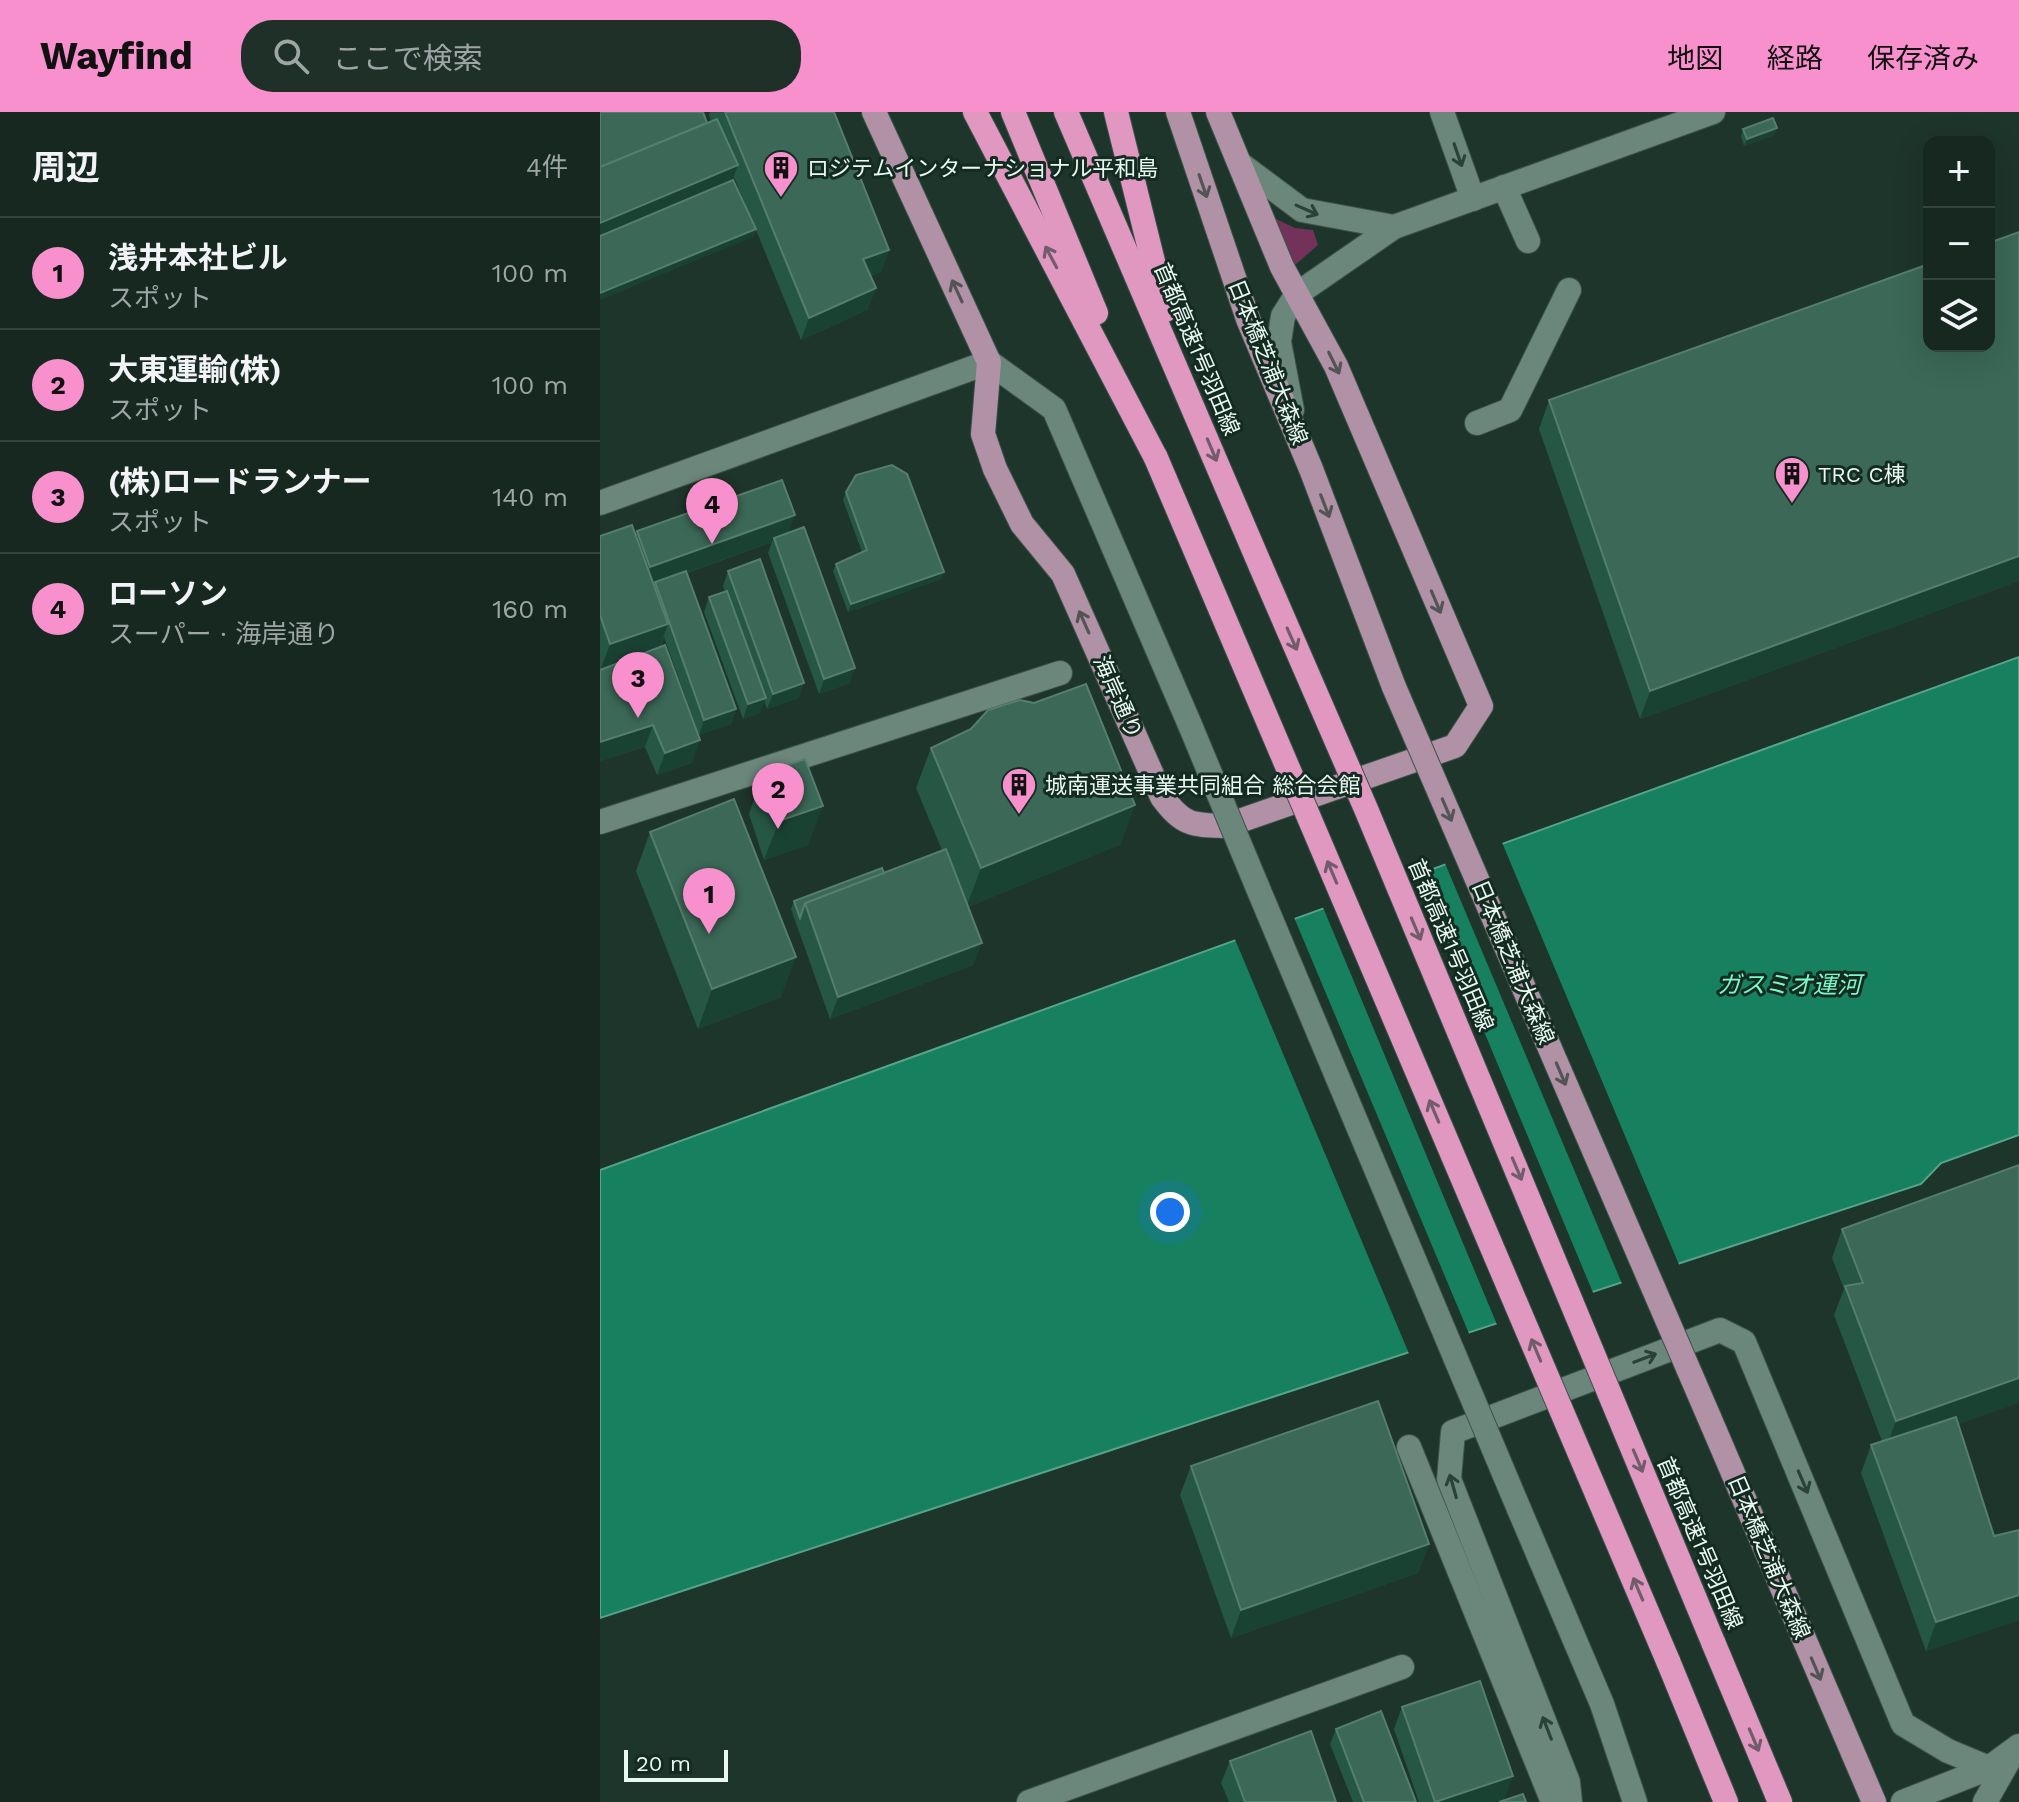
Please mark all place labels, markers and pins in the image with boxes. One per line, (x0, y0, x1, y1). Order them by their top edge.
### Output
building icon: ロジテムインターナショナル平和島 (762, 149, 800, 199)
place label: ロジテムインターナショナル平和島 (807, 156, 1158, 181)
building icon: TRC C棟 (1773, 455, 1811, 505)
place label: TRC C棟 (1818, 462, 1905, 487)
pin: 4 (686, 478, 738, 544)
pin: 3 (612, 652, 664, 718)
pin: 2 (752, 763, 804, 829)
building icon: 城南運送事業共同組合 総合会館 (1000, 766, 1038, 816)
place label: 城南運送事業共同組合 総合会館 (1045, 773, 1361, 798)
pin: 1 (683, 868, 735, 934)

